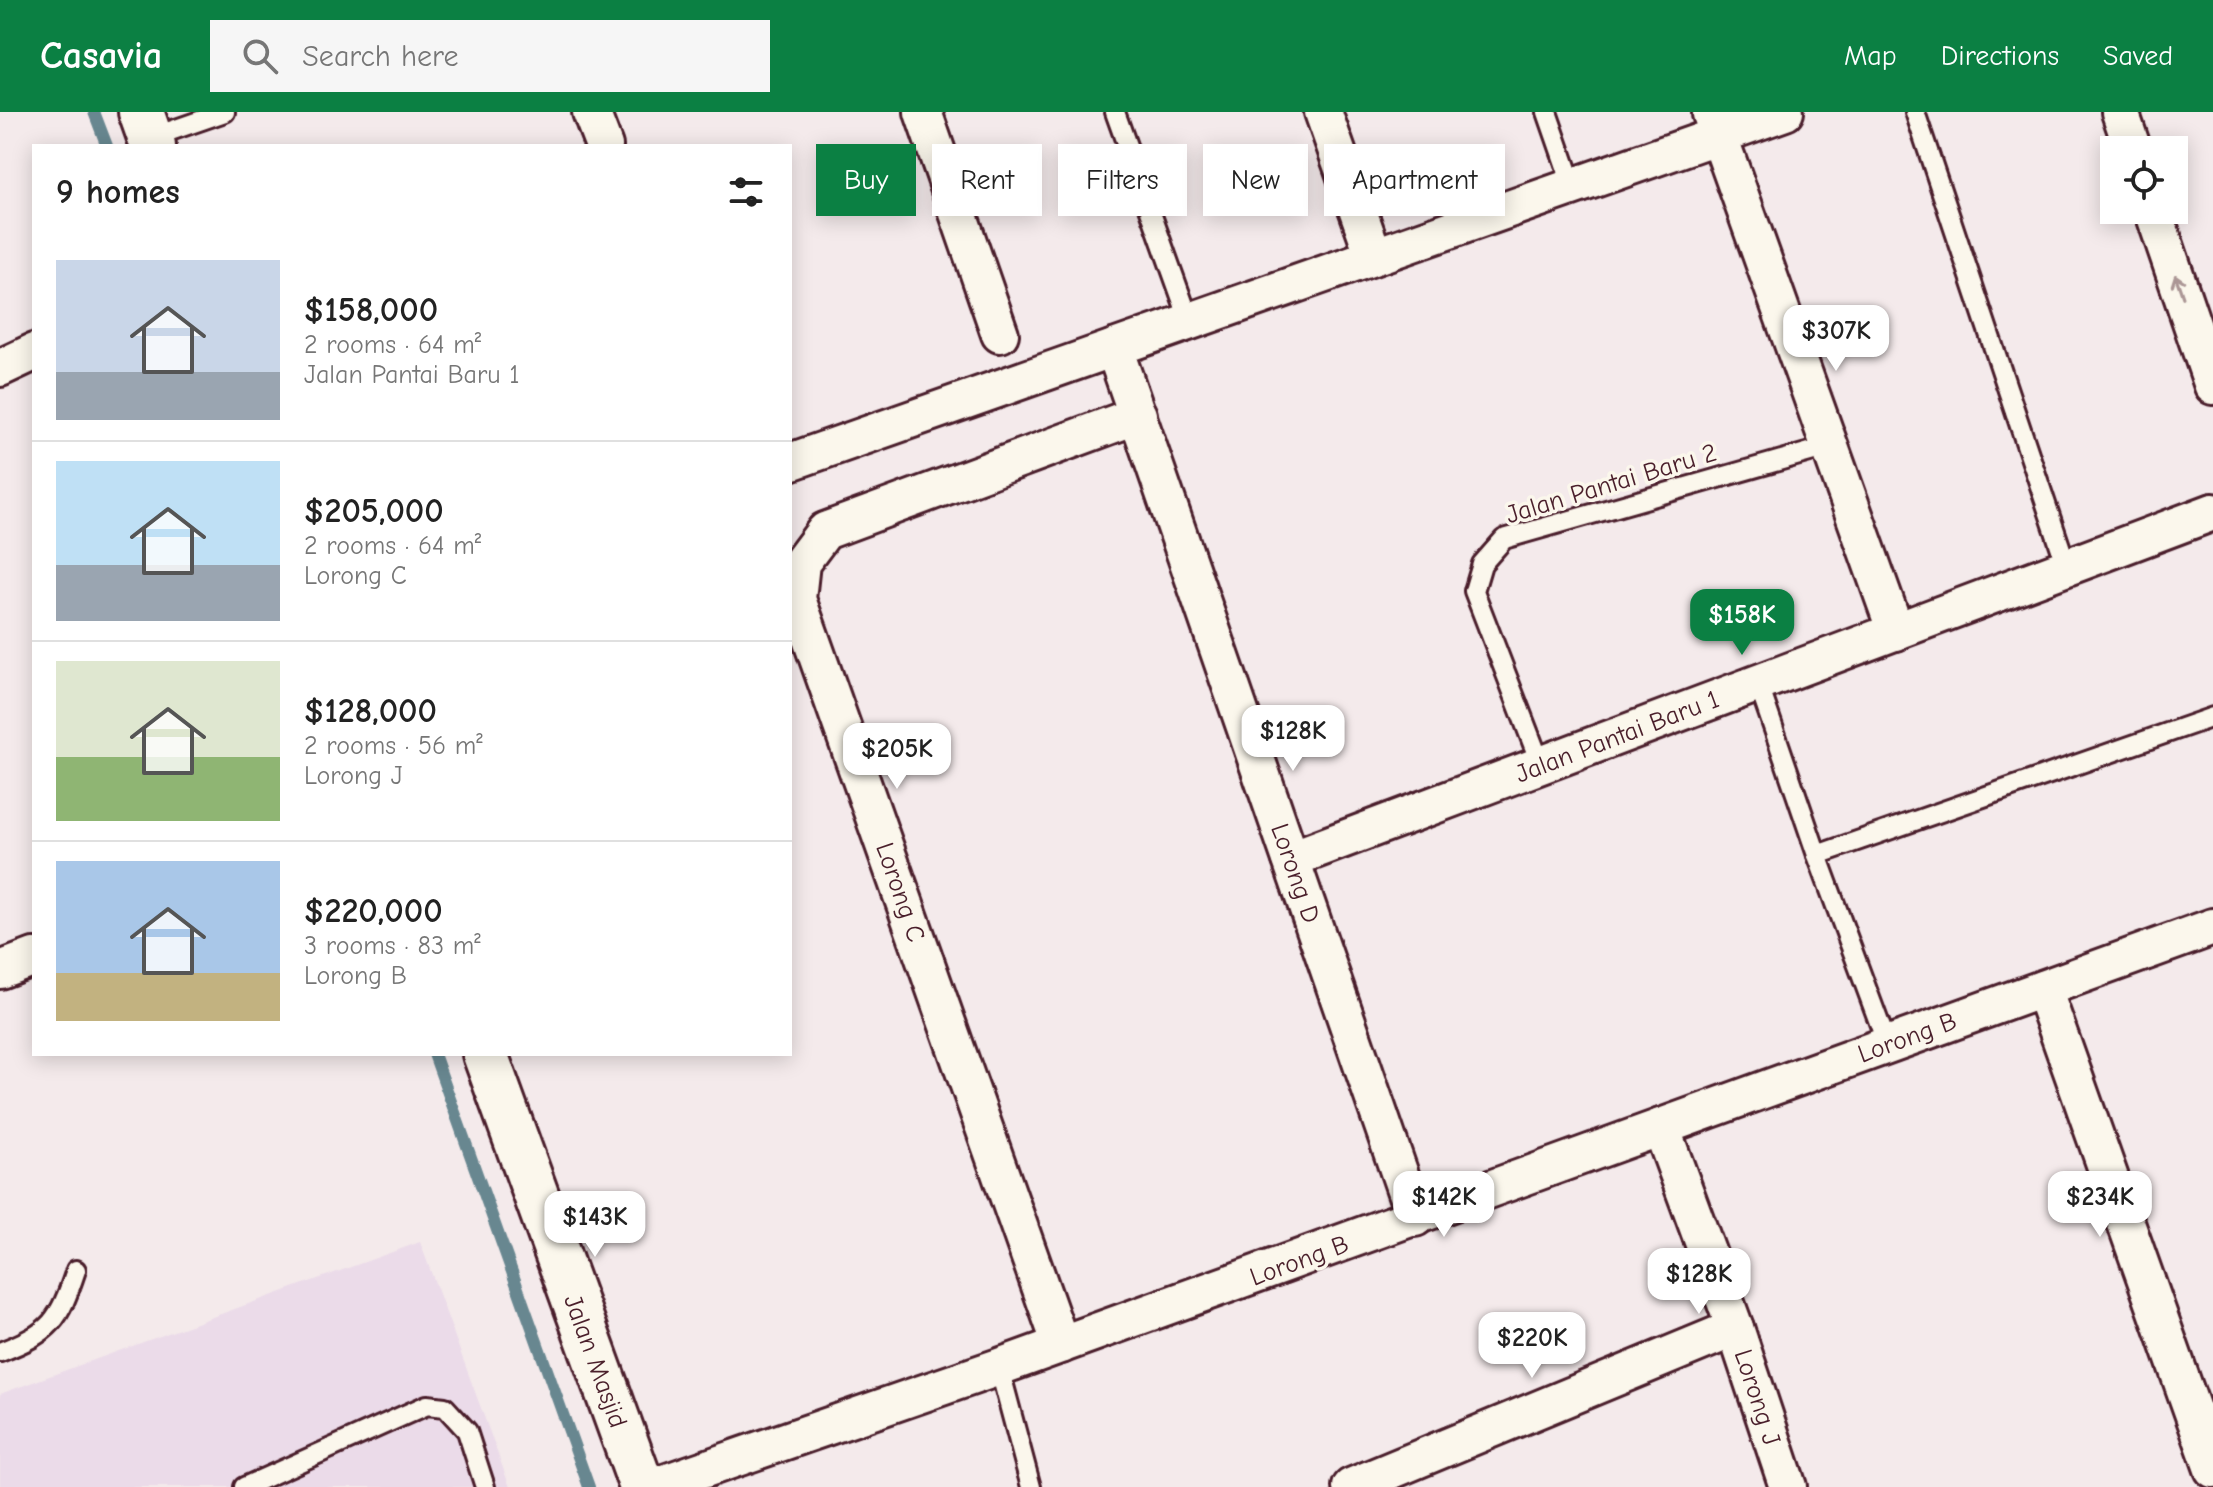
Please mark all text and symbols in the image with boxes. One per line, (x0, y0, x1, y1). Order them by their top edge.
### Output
search box (210, 20, 770, 92)
text: Casavia (40, 34, 162, 78)
icon: search (238, 34, 282, 78)
text: Search here (302, 39, 458, 74)
text: Map (1844, 40, 1897, 72)
text: Directions (1941, 40, 2059, 72)
text: Saved (2103, 40, 2173, 72)
map controls (2100, 136, 2188, 224)
button: locate (2100, 136, 2188, 224)
chip: Buy (816, 144, 916, 216)
chip: Rent (932, 144, 1042, 216)
chip: Filters (1058, 144, 1187, 216)
chip: New (1203, 144, 1308, 216)
chip: Apartment (1324, 144, 1505, 216)
icon: filters (724, 170, 768, 214)
text: 9 homes (56, 172, 180, 212)
one-way arrow (2171, 274, 2186, 299)
text: $158,000 (304, 290, 438, 330)
icon: home (120, 292, 216, 388)
pin: $307K (1780, 305, 1892, 373)
text: $307K (1801, 316, 1871, 346)
text: 2 rooms · 64 m² (304, 330, 481, 360)
text: Jalan Pantai Baru 1 (304, 360, 520, 390)
street label: Jalan Pantai Baru 2 (1502, 438, 1720, 530)
text: $205,000 (304, 491, 444, 531)
icon: home (120, 493, 216, 589)
text: 2 rooms · 64 m² (304, 531, 481, 561)
text: Lorong C (304, 561, 407, 591)
pin: $158K (1686, 589, 1798, 657)
text: $158K (1708, 600, 1776, 630)
street label: Jalan Pantai Baru 1 (1511, 684, 1723, 790)
text: $128,000 (304, 691, 437, 731)
icon: home (120, 693, 216, 789)
pin: $128K (1237, 705, 1349, 773)
text: $128K (1260, 716, 1326, 746)
pin: $205K (841, 723, 953, 791)
text: 2 rooms · 56 m² (304, 731, 483, 761)
text: $205K (861, 734, 933, 764)
text: Lorong J (304, 761, 403, 791)
street label: Lorong D (1264, 820, 1326, 927)
street label: Lorong C (869, 839, 931, 946)
text: $220,000 (304, 891, 443, 931)
icon: home (120, 893, 216, 989)
text: 3 rooms · 83 m² (304, 931, 481, 961)
text: Lorong B (304, 961, 407, 991)
street label: Lorong B (1854, 1006, 1961, 1070)
pin: $142K (1388, 1171, 1500, 1239)
pin: $234K (2044, 1171, 2156, 1239)
text: $142K (1411, 1182, 1477, 1212)
text: $234K (2066, 1182, 2134, 1212)
pin: $143K (539, 1191, 651, 1259)
text: $143K (562, 1202, 628, 1232)
street label: Lorong B (1246, 1229, 1353, 1293)
pin: $128K (1643, 1248, 1755, 1316)
text: $128K (1666, 1259, 1732, 1289)
street label: Jalan Masjid (557, 1291, 633, 1432)
pin: $220K (1476, 1312, 1588, 1380)
text: $220K (1496, 1323, 1568, 1353)
street label: Lorong J (1728, 1346, 1787, 1449)

